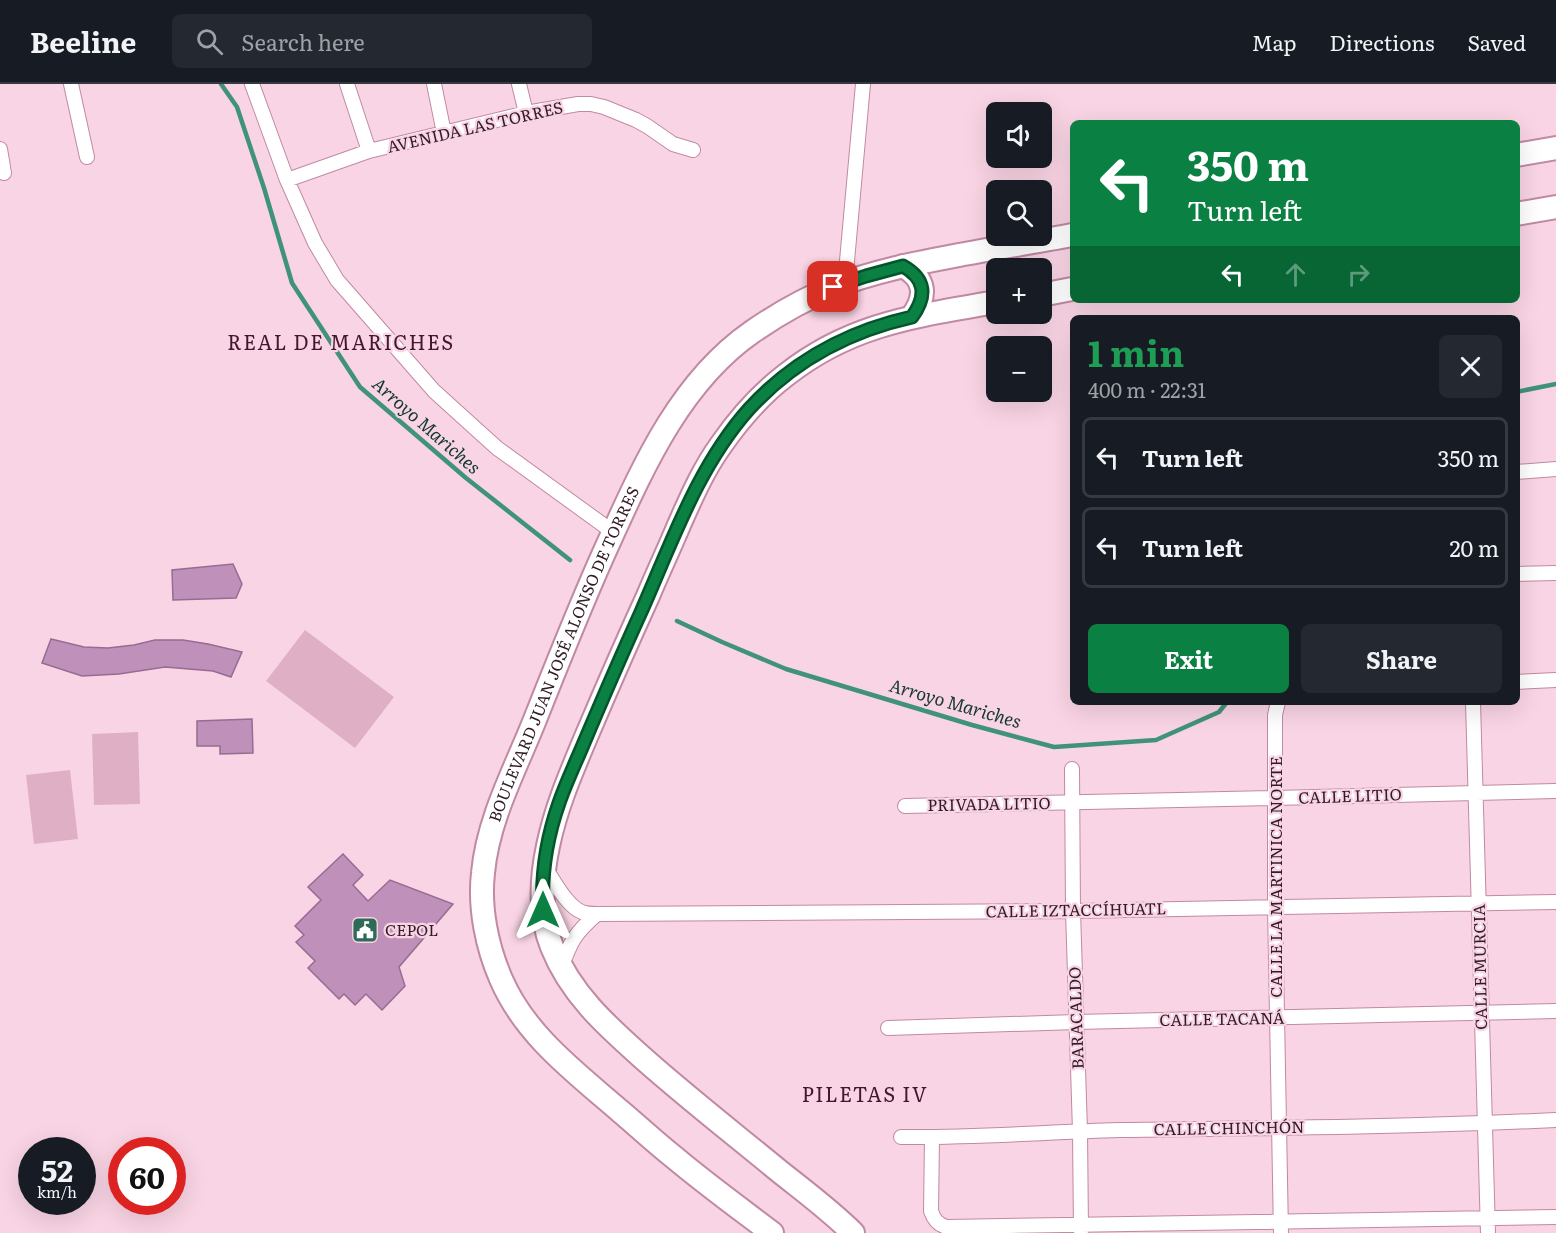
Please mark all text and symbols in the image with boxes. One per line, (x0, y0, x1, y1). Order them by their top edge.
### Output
search box (172, 14, 592, 68)
text: Beeline (30, 20, 136, 62)
icon: search (193, 25, 226, 58)
text: Search here (241, 25, 365, 58)
text: Map (1252, 26, 1297, 57)
text: Directions (1330, 26, 1435, 57)
text: Saved (1468, 26, 1526, 57)
street label: AVENIDA LAS TORRES (384, 94, 565, 158)
map controls (986, 102, 1052, 402)
button: sound (986, 102, 1052, 168)
text: 350 m (1187, 132, 1309, 194)
icon: left (1088, 144, 1166, 222)
button: search (986, 180, 1052, 246)
text: Turn left (1187, 189, 1302, 229)
button: + (986, 258, 1052, 324)
icon: left (1216, 258, 1249, 291)
icon: ahead (1279, 258, 1312, 291)
icon: right (1342, 258, 1375, 291)
pin (807, 261, 858, 312)
icon: arrive (816, 270, 849, 303)
text: 1 min (1088, 325, 1184, 378)
district label: REAL DE MARICHES (227, 326, 455, 356)
button: close (1439, 335, 1502, 398)
button: − (986, 336, 1052, 402)
water label: Arroyo Mariches (367, 370, 487, 480)
text: 400 m · 22:31 (1088, 374, 1206, 404)
icon: left (1091, 441, 1124, 474)
text: Turn left (1142, 441, 1243, 474)
text: 350 m (1438, 441, 1499, 474)
street label: BOULEVARD JUAN JOSÉ ALONSO DE TORRES (481, 482, 644, 825)
icon: left (1091, 531, 1124, 564)
text: Turn left (1142, 531, 1243, 564)
text: 20 m (1449, 531, 1499, 564)
button: Exit (1088, 624, 1289, 693)
button: Share (1301, 624, 1502, 693)
water label: Arroyo Mariches (886, 671, 1025, 734)
street label: CALLE LA MARTINICA NORTE (1263, 756, 1287, 998)
street label: CALLE LITIO (1298, 781, 1402, 809)
street label: PRIVADA LITIO (927, 790, 1051, 816)
position arrow (511, 878, 575, 942)
street label: CALLE IZTACCÍHUATL (985, 895, 1167, 923)
street label: CALLE MURCIA (1466, 904, 1492, 1030)
public building icon: CEPOL (350, 915, 380, 945)
place label: CEPOL (385, 917, 438, 941)
street label: BARACALDO (1061, 966, 1089, 1070)
street label: CALLE TACANÁ (1159, 1005, 1285, 1031)
district label: PILETAS IV (802, 1078, 928, 1108)
street label: CALLE CHINCHÓN (1153, 1114, 1305, 1140)
speed limit sign: 60 (108, 1137, 186, 1215)
text: 52 (41, 1147, 73, 1191)
text: km/h (37, 1180, 77, 1203)

